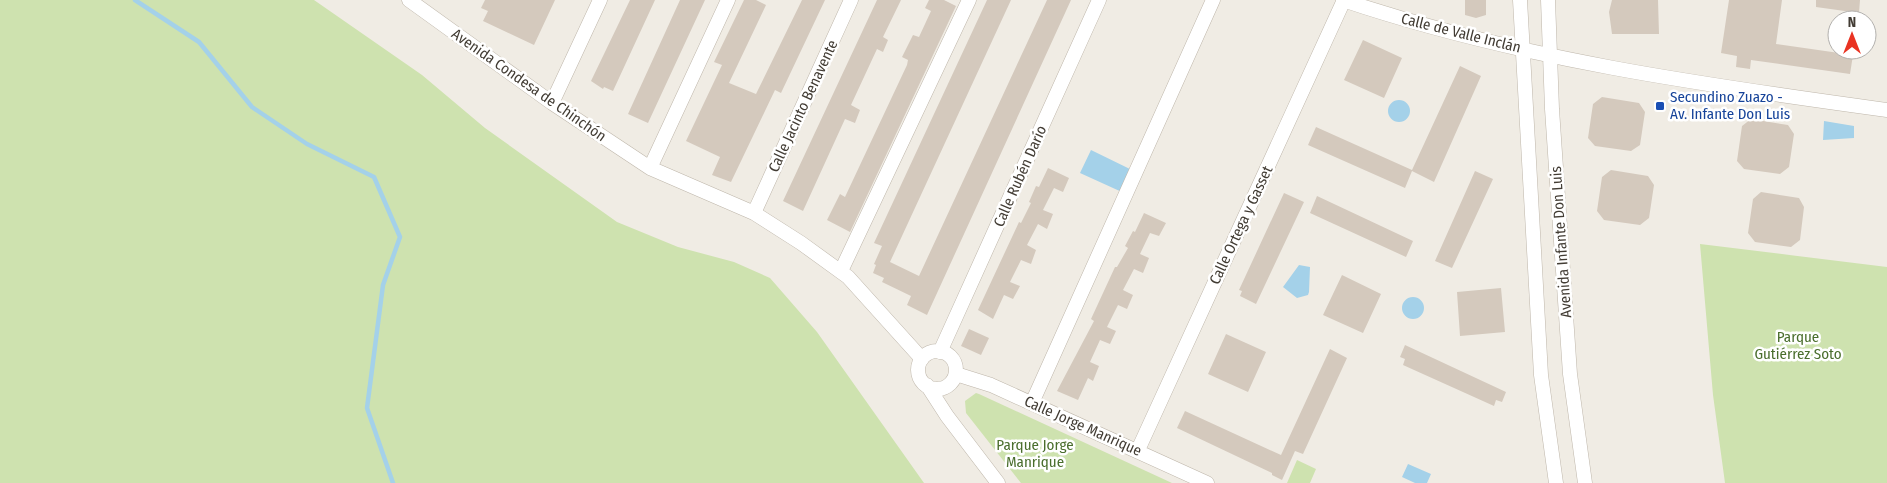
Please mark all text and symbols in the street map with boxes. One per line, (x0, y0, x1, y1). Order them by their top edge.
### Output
street label: Calle de Valle Inclán (1399, 9, 1523, 57)
north arrow (1827, 10, 1877, 60)
text: N (1848, 14, 1856, 31)
street label: Avenida Condesa de Chinchón (448, 25, 610, 145)
street label: Calle Jacinto Benavente (764, 37, 842, 175)
place label: Secundino Zuazo - Av. Infante Don Luis (1670, 88, 1790, 123)
marker: Secundino Zuazo - Av. Infante Don Luis (1654, 100, 1666, 112)
street label: Calle Rubén Darío (990, 122, 1050, 230)
street label: Calle Ortega y Gasset (1206, 163, 1276, 287)
street label: Avenida Infante Don Luis (1547, 166, 1575, 318)
park label: Parque Gutiérrez Soto (1754, 328, 1842, 363)
street label: Calle Jorge Manrique (1022, 392, 1144, 460)
park label: Parque Jorge Manrique (996, 436, 1074, 471)

